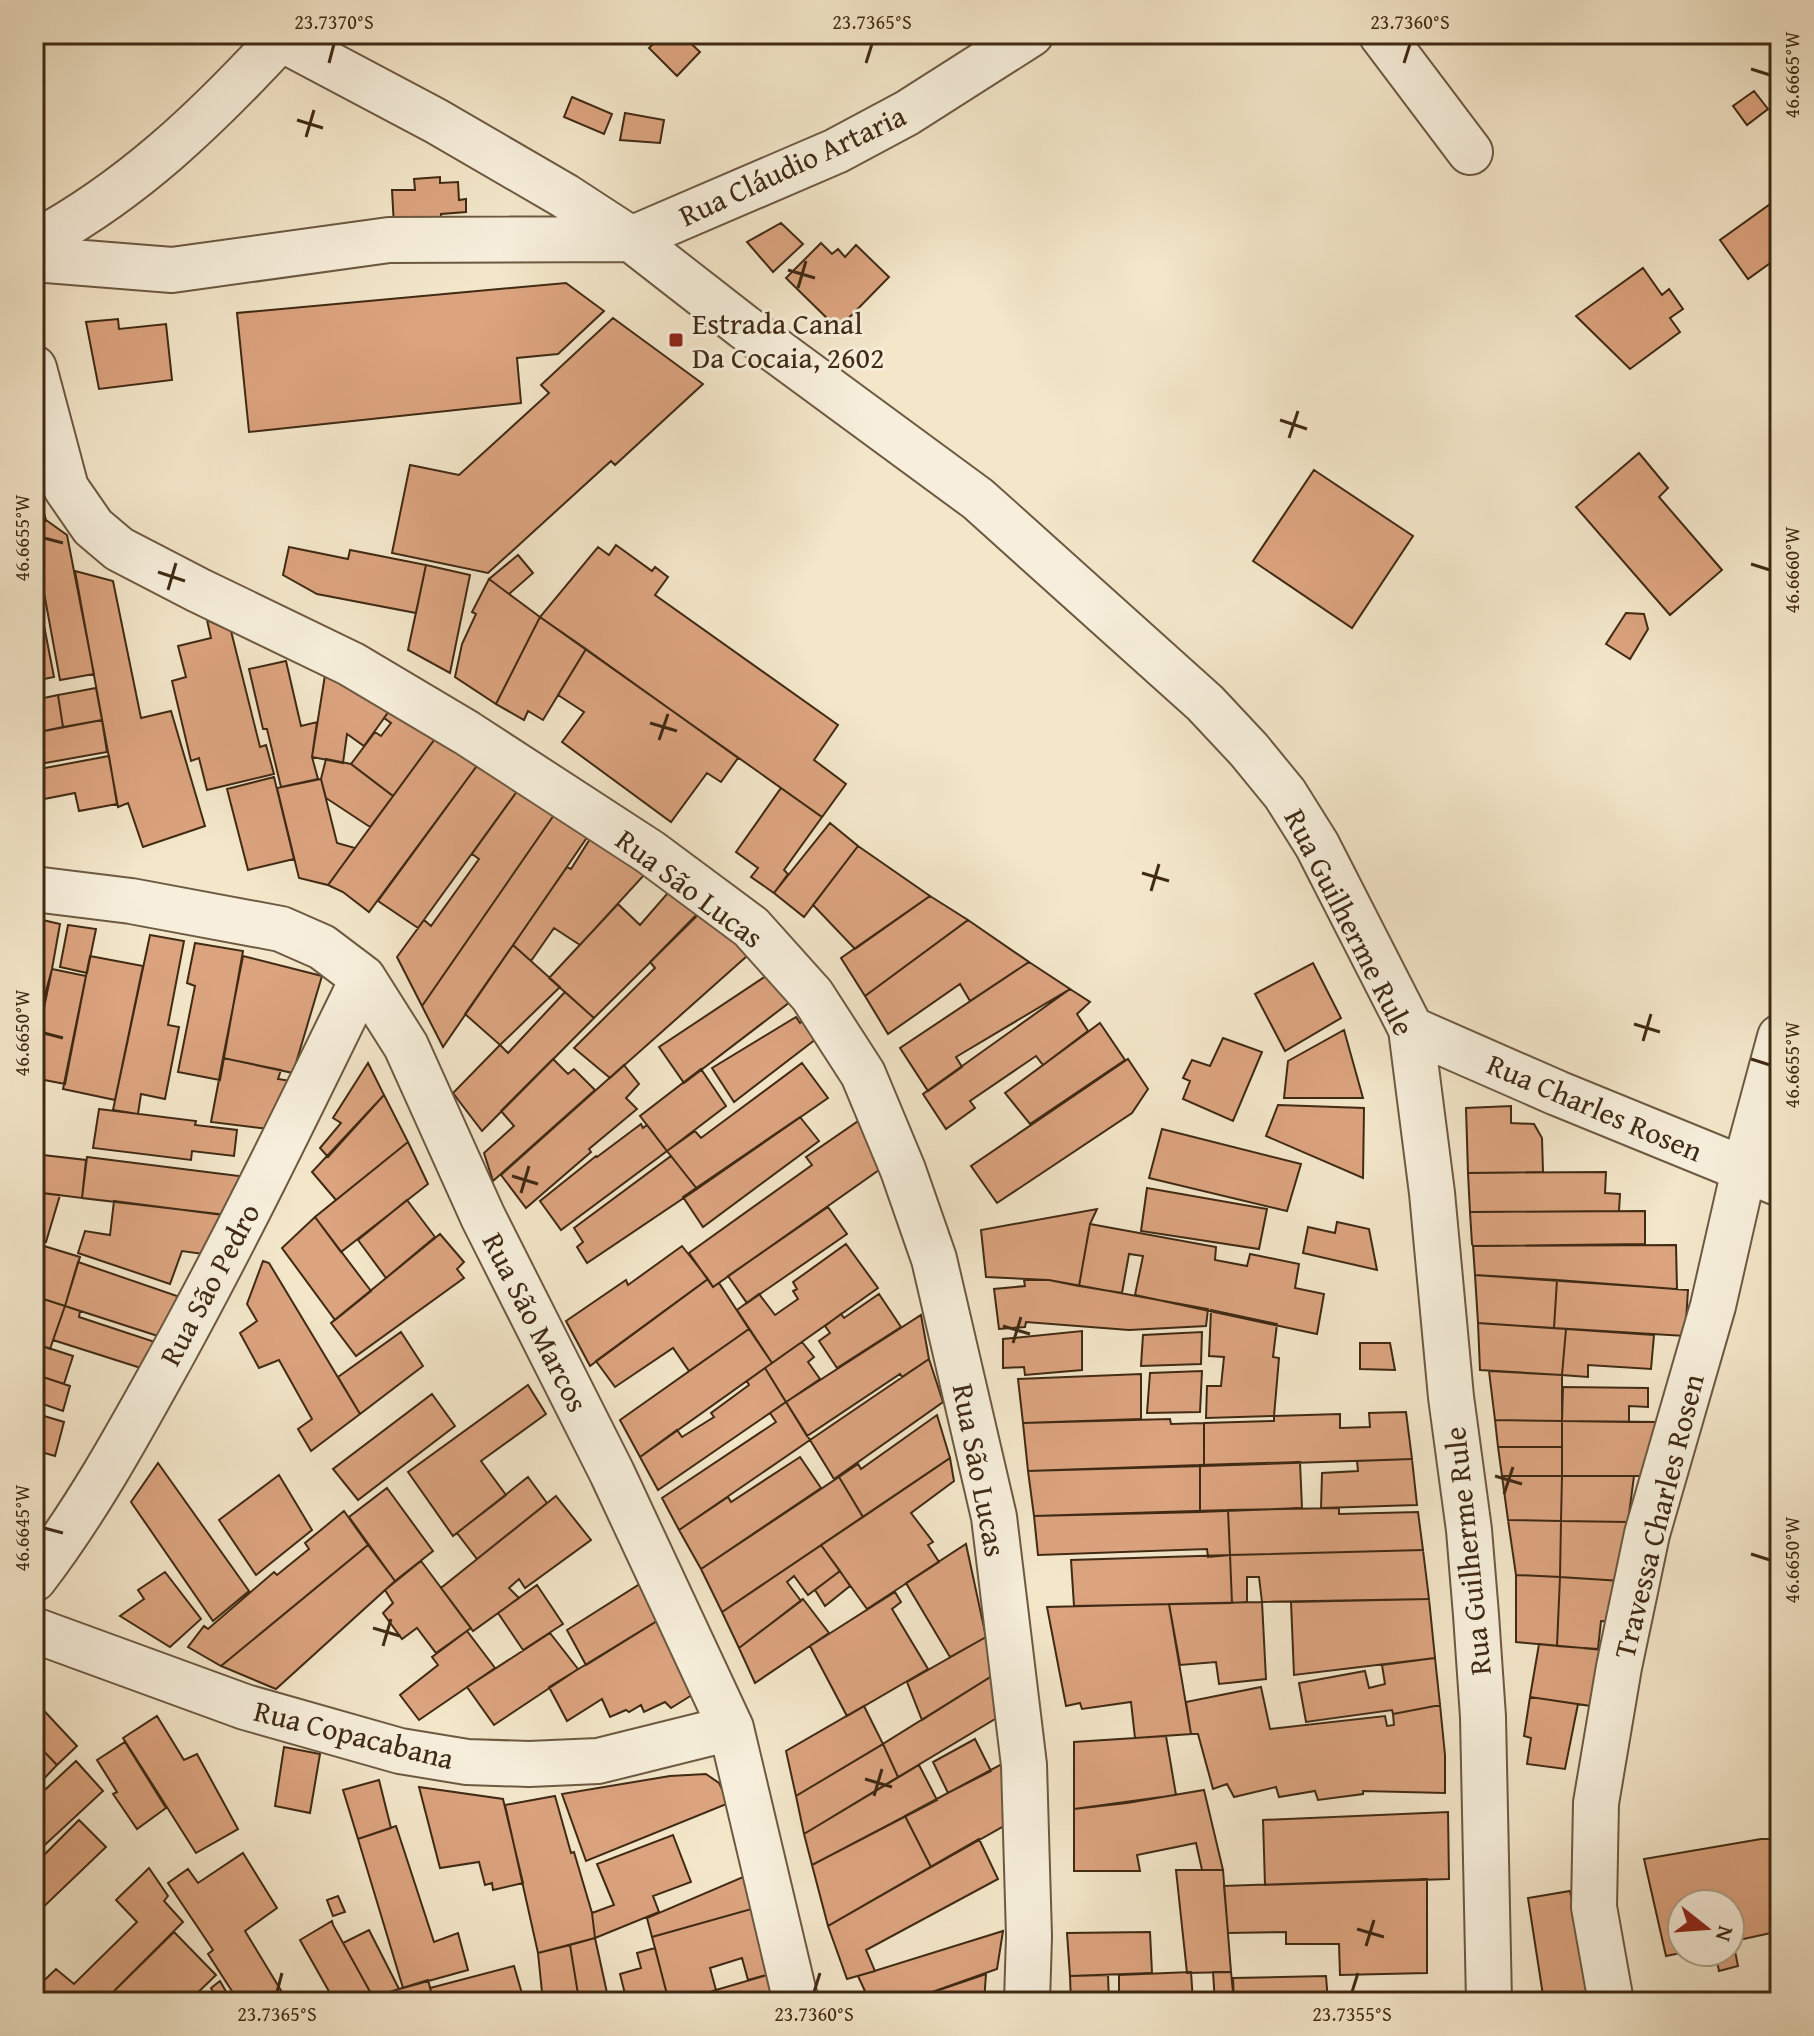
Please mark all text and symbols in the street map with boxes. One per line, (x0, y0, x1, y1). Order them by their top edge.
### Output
text: 23.7370°S (294, 7, 374, 36)
text: 23.7365°S (832, 7, 912, 36)
text: 23.7360°S (1370, 7, 1450, 36)
text: 46.6665°W (1777, 32, 1806, 118)
street label: Rua Cláudio Artaria (671, 93, 913, 237)
place label: Estrada Canal Da Cocaia, 2602 (692, 301, 884, 379)
marker: Estrada Canal Da Cocaia, 2602 (667, 331, 685, 349)
text: 46.6655°W (7, 495, 36, 581)
text: 46.6660°W (1777, 527, 1806, 613)
street label: Rua Guilherme Rule (1274, 801, 1426, 1043)
street label: Rua São Lucas (607, 818, 773, 958)
text: 46.6650°W (7, 990, 36, 1076)
text: 46.6655°W (1777, 1022, 1806, 1108)
street label: Rua Charles Rosen (1480, 1042, 1710, 1172)
street label: Rua São Pedro (148, 1195, 270, 1373)
street label: Rua São Marcos (472, 1225, 600, 1419)
street label: Travessa Charles Rosen (1601, 1369, 1715, 1663)
street label: Rua São Lucas (942, 1380, 1018, 1560)
street label: Rua Guilherme Rule (1432, 1425, 1502, 1677)
text: 46.6645°W (7, 1485, 36, 1571)
text: 46.6650°W (1777, 1517, 1806, 1603)
street label: Rua Copacabana (249, 1688, 459, 1780)
north arrow (1666, 1888, 1746, 1968)
text: N (1708, 1922, 1743, 1946)
text: 23.7365°S (237, 1999, 317, 2028)
text: 23.7360°S (774, 1999, 854, 2028)
text: 23.7355°S (1312, 1999, 1392, 2028)

